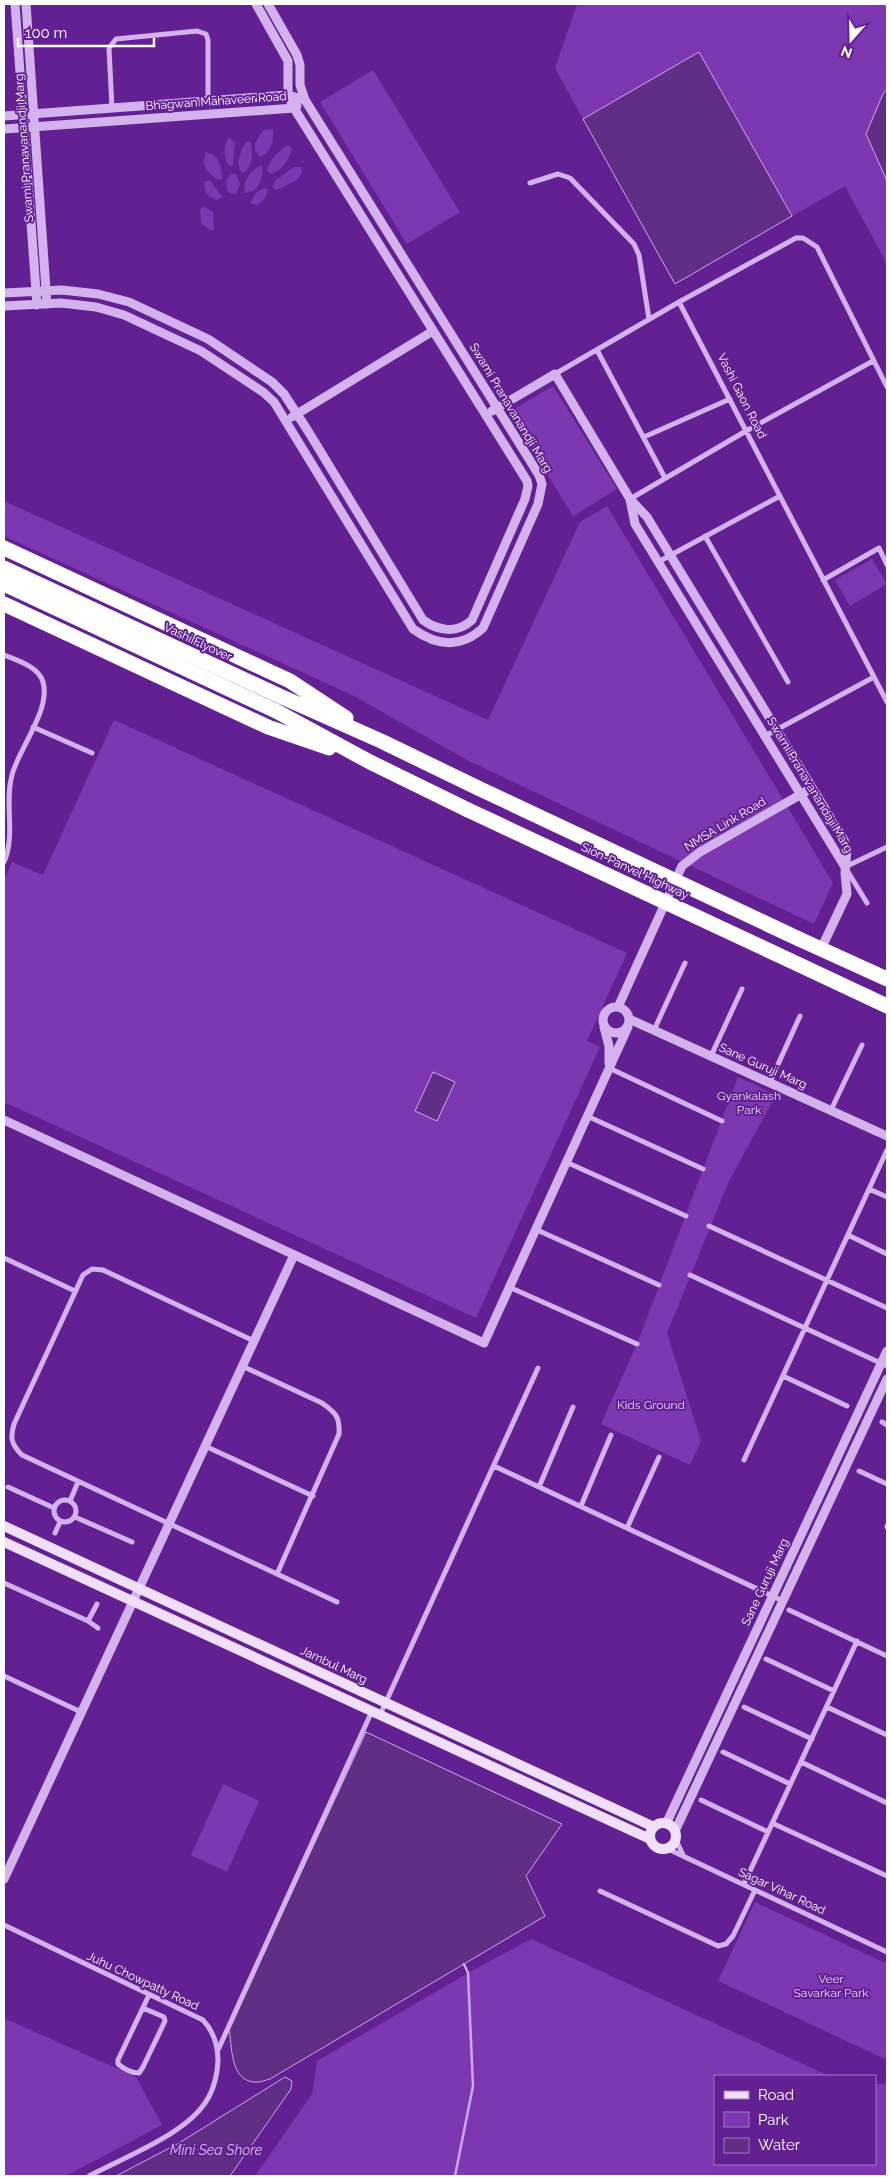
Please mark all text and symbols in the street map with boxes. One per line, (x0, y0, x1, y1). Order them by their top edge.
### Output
scale bar (18, 15, 154, 47)
north arrow (826, 15, 876, 65)
text: 100 m (25, 24, 67, 42)
text: N (839, 43, 854, 62)
street label: Swami Pranavanandji Marg (12, 73, 36, 223)
street label: Bhagwan Mahaveer Road (145, 89, 287, 113)
street label: Swami Pranavanandji Marg (467, 340, 555, 476)
street label: Vashi Gaon Road (715, 351, 769, 441)
street label: Vashi Flyover (162, 620, 235, 664)
street label: Swami Pranavanandaji Marg (764, 715, 856, 855)
street label: NMSA Link Road (682, 794, 768, 854)
street label: Sion-Panvel Highway (579, 840, 692, 902)
street label: Sane Guruji Marg (717, 1040, 809, 1092)
park label: Gyankalash Park (717, 1089, 781, 1117)
park label: Kids Ground (617, 1398, 685, 1412)
street label: Sane Guruji Marg (739, 1536, 791, 1628)
street label: Jambul Marg (298, 1643, 370, 1687)
street label: Sagar Vihar Road (736, 1865, 828, 1917)
street label: Juhu Chowpatty Road (85, 1949, 201, 2013)
park label: Veer Savarkar Park (794, 1972, 869, 2000)
legend (714, 2075, 876, 2165)
text: Road (758, 2086, 794, 2104)
text: Park (758, 2111, 789, 2129)
text: Water (758, 2136, 801, 2154)
water label: Mini Sea Shore (170, 2142, 263, 2158)

